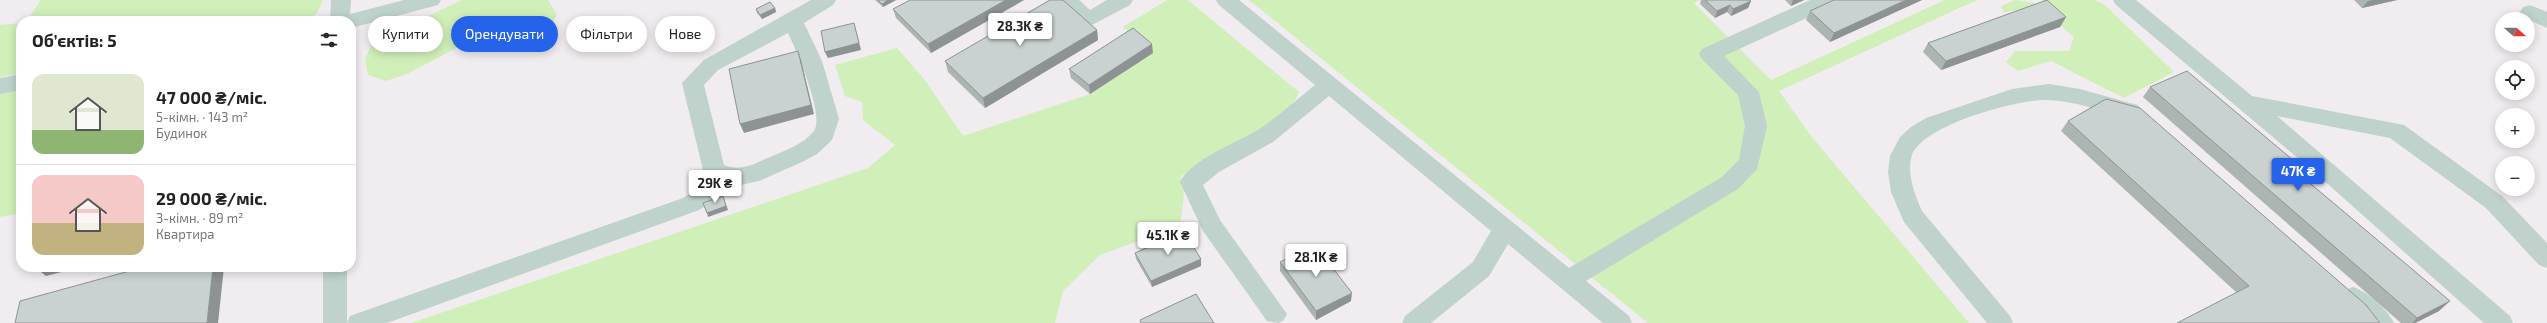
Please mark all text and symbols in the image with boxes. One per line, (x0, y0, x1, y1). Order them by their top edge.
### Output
north arrow (2495, 12, 2535, 52)
map controls (2495, 12, 2535, 196)
pin: 28.3K ₴ (983, 13, 1057, 47)
chip: Купити (368, 16, 443, 52)
chip: Орендувати (451, 16, 558, 52)
chip: Фільтри (566, 16, 647, 52)
chip: Нове (655, 16, 715, 52)
text: 28.3K ₴ (997, 18, 1043, 34)
icon: filters (318, 29, 340, 51)
text: Об’єктів: 5 (32, 30, 117, 50)
button: locate (2495, 60, 2535, 100)
text: 47 000 ₴/міс. (156, 87, 267, 107)
icon: home (64, 90, 112, 138)
button: + (2495, 108, 2535, 148)
text: 5-кімн. · 143 m² (156, 109, 248, 125)
text: Будинок (156, 125, 207, 141)
button: − (2495, 156, 2535, 196)
pin: 47K ₴ (2270, 158, 2326, 192)
text: 47K ₴ (2281, 163, 2315, 179)
pin: 29K ₴ (687, 170, 743, 204)
text: 29K ₴ (698, 175, 732, 191)
text: 29 000 ₴/міс. (156, 188, 267, 208)
icon: home (64, 191, 112, 239)
text: 3-кімн. · 89 m² (156, 210, 243, 226)
pin: 45.1K ₴ (1131, 222, 1205, 256)
text: Квартира (156, 226, 215, 242)
text: 45.1K ₴ (1146, 227, 1190, 243)
pin: 28.1K ₴ (1279, 244, 1353, 278)
text: 28.1K ₴ (1294, 249, 1338, 265)

